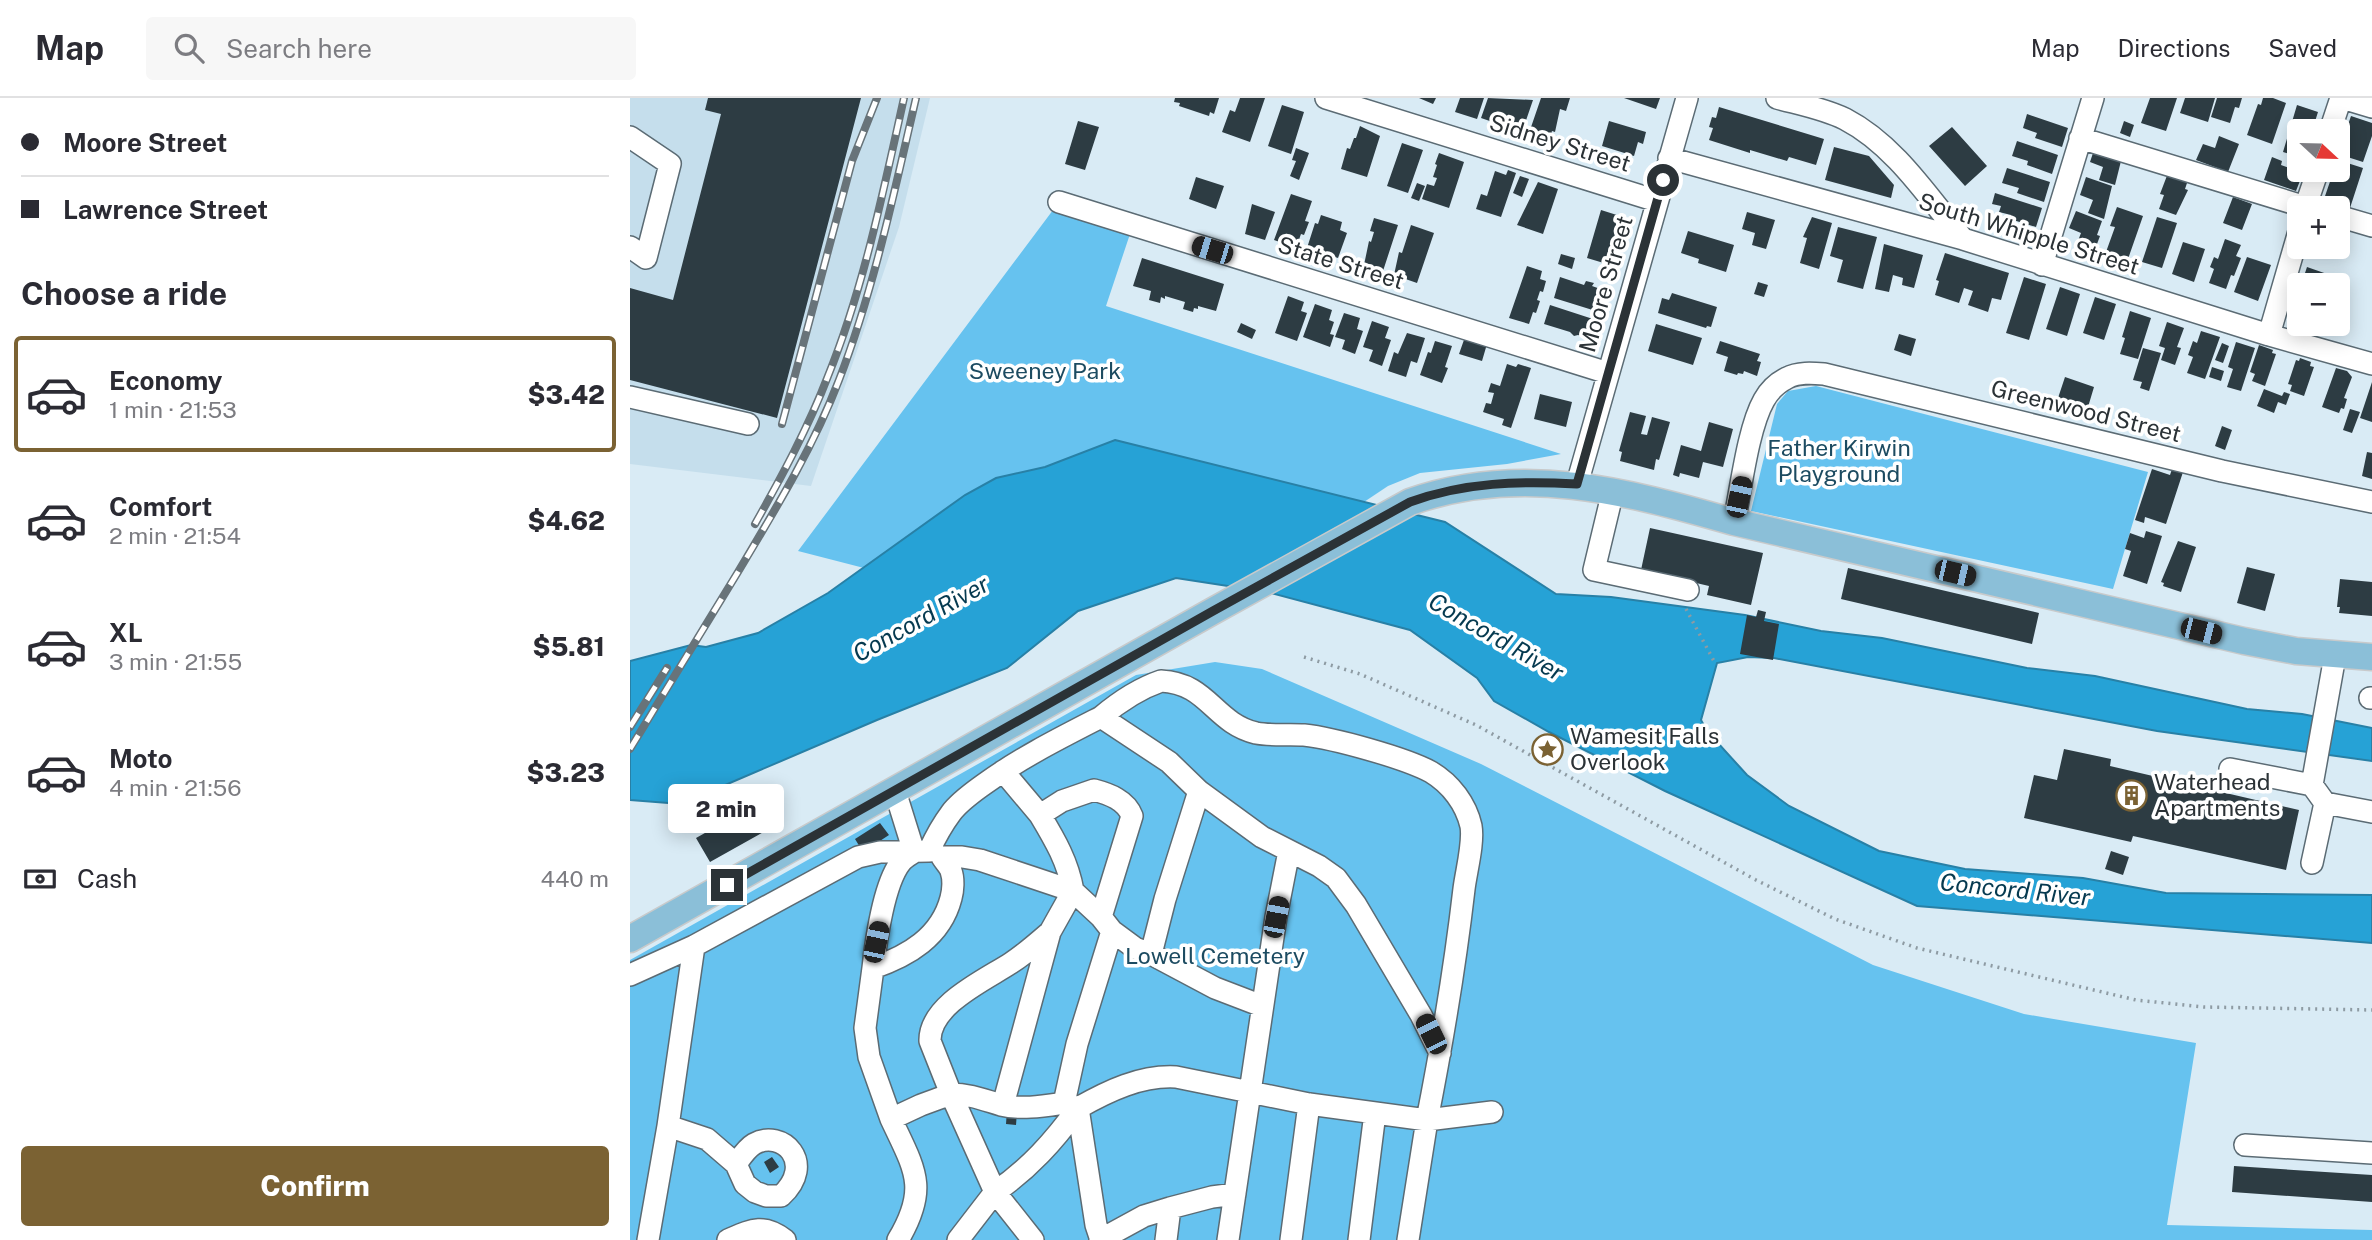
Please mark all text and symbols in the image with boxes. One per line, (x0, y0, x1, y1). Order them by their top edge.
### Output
search box (146, 17, 636, 80)
text: Map (35, 29, 104, 67)
icon: search (170, 29, 208, 67)
text: Search here (226, 33, 372, 64)
text: Map (2031, 34, 2080, 62)
text: Directions (2118, 34, 2230, 62)
text: Saved (2268, 34, 2337, 62)
street label: Sidney Street (1486, 108, 1634, 177)
north arrow (2287, 119, 2350, 182)
map controls (2287, 119, 2350, 336)
text: Moore Street (63, 127, 227, 158)
route start (1647, 164, 1679, 196)
street label: South Whipple Street (1915, 187, 2143, 280)
text: Lawrence Street (63, 194, 268, 225)
button: + (2287, 196, 2350, 259)
street label: Moore Street (1573, 213, 1638, 355)
street label: State Street (1275, 231, 1407, 294)
car (1189, 234, 1236, 266)
button: − (2287, 273, 2350, 336)
text: Choose a ride (21, 275, 227, 312)
park label: Sweeney Park (969, 357, 1121, 384)
icon: car (25, 363, 88, 426)
text: Economy (109, 365, 222, 396)
street label: Greenwood Street (1988, 374, 2184, 447)
text: $3.42 (527, 379, 605, 410)
text: 1 min · 21:53 (109, 396, 237, 423)
park label: Father Kirwin Playground (1767, 434, 1911, 487)
car (1725, 474, 1754, 520)
icon: car (25, 489, 88, 552)
text: Comfort (109, 491, 212, 522)
text: $4.62 (528, 505, 605, 536)
text: 2 min · 21:54 (109, 522, 241, 549)
car (1933, 558, 1978, 588)
water label: Concord River (848, 569, 994, 667)
water label: Concord River (1424, 586, 1570, 687)
icon: car (25, 615, 88, 678)
car (2179, 616, 2224, 646)
text: XL (109, 617, 143, 648)
text: $5.81 (532, 631, 605, 662)
text: 3 min · 21:55 (109, 648, 242, 675)
place label: Wamesit Falls Overlook (1570, 722, 1719, 775)
place icon: Wamesit Falls Overlook (1530, 732, 1564, 766)
icon: car (25, 741, 88, 804)
text: Moto (109, 743, 172, 774)
text: $3.23 (527, 757, 605, 788)
place label: Waterhead Apartments (2154, 768, 2280, 821)
text: 4 min · 21:56 (109, 774, 242, 801)
building icon: Waterhead Apartments (2114, 778, 2148, 812)
callout: 2 min (669, 784, 785, 832)
text: 2 min (695, 795, 757, 822)
icon: cash (21, 860, 59, 898)
text: Cash (77, 863, 137, 894)
text: 440 m (541, 865, 609, 892)
water label: Concord River (1938, 867, 2093, 911)
route end (711, 869, 743, 901)
car (1262, 894, 1291, 940)
car (862, 919, 891, 965)
park label: Lowell Cemetery (1125, 942, 1305, 969)
car (1413, 1011, 1450, 1057)
button: Confirm (21, 1146, 609, 1226)

